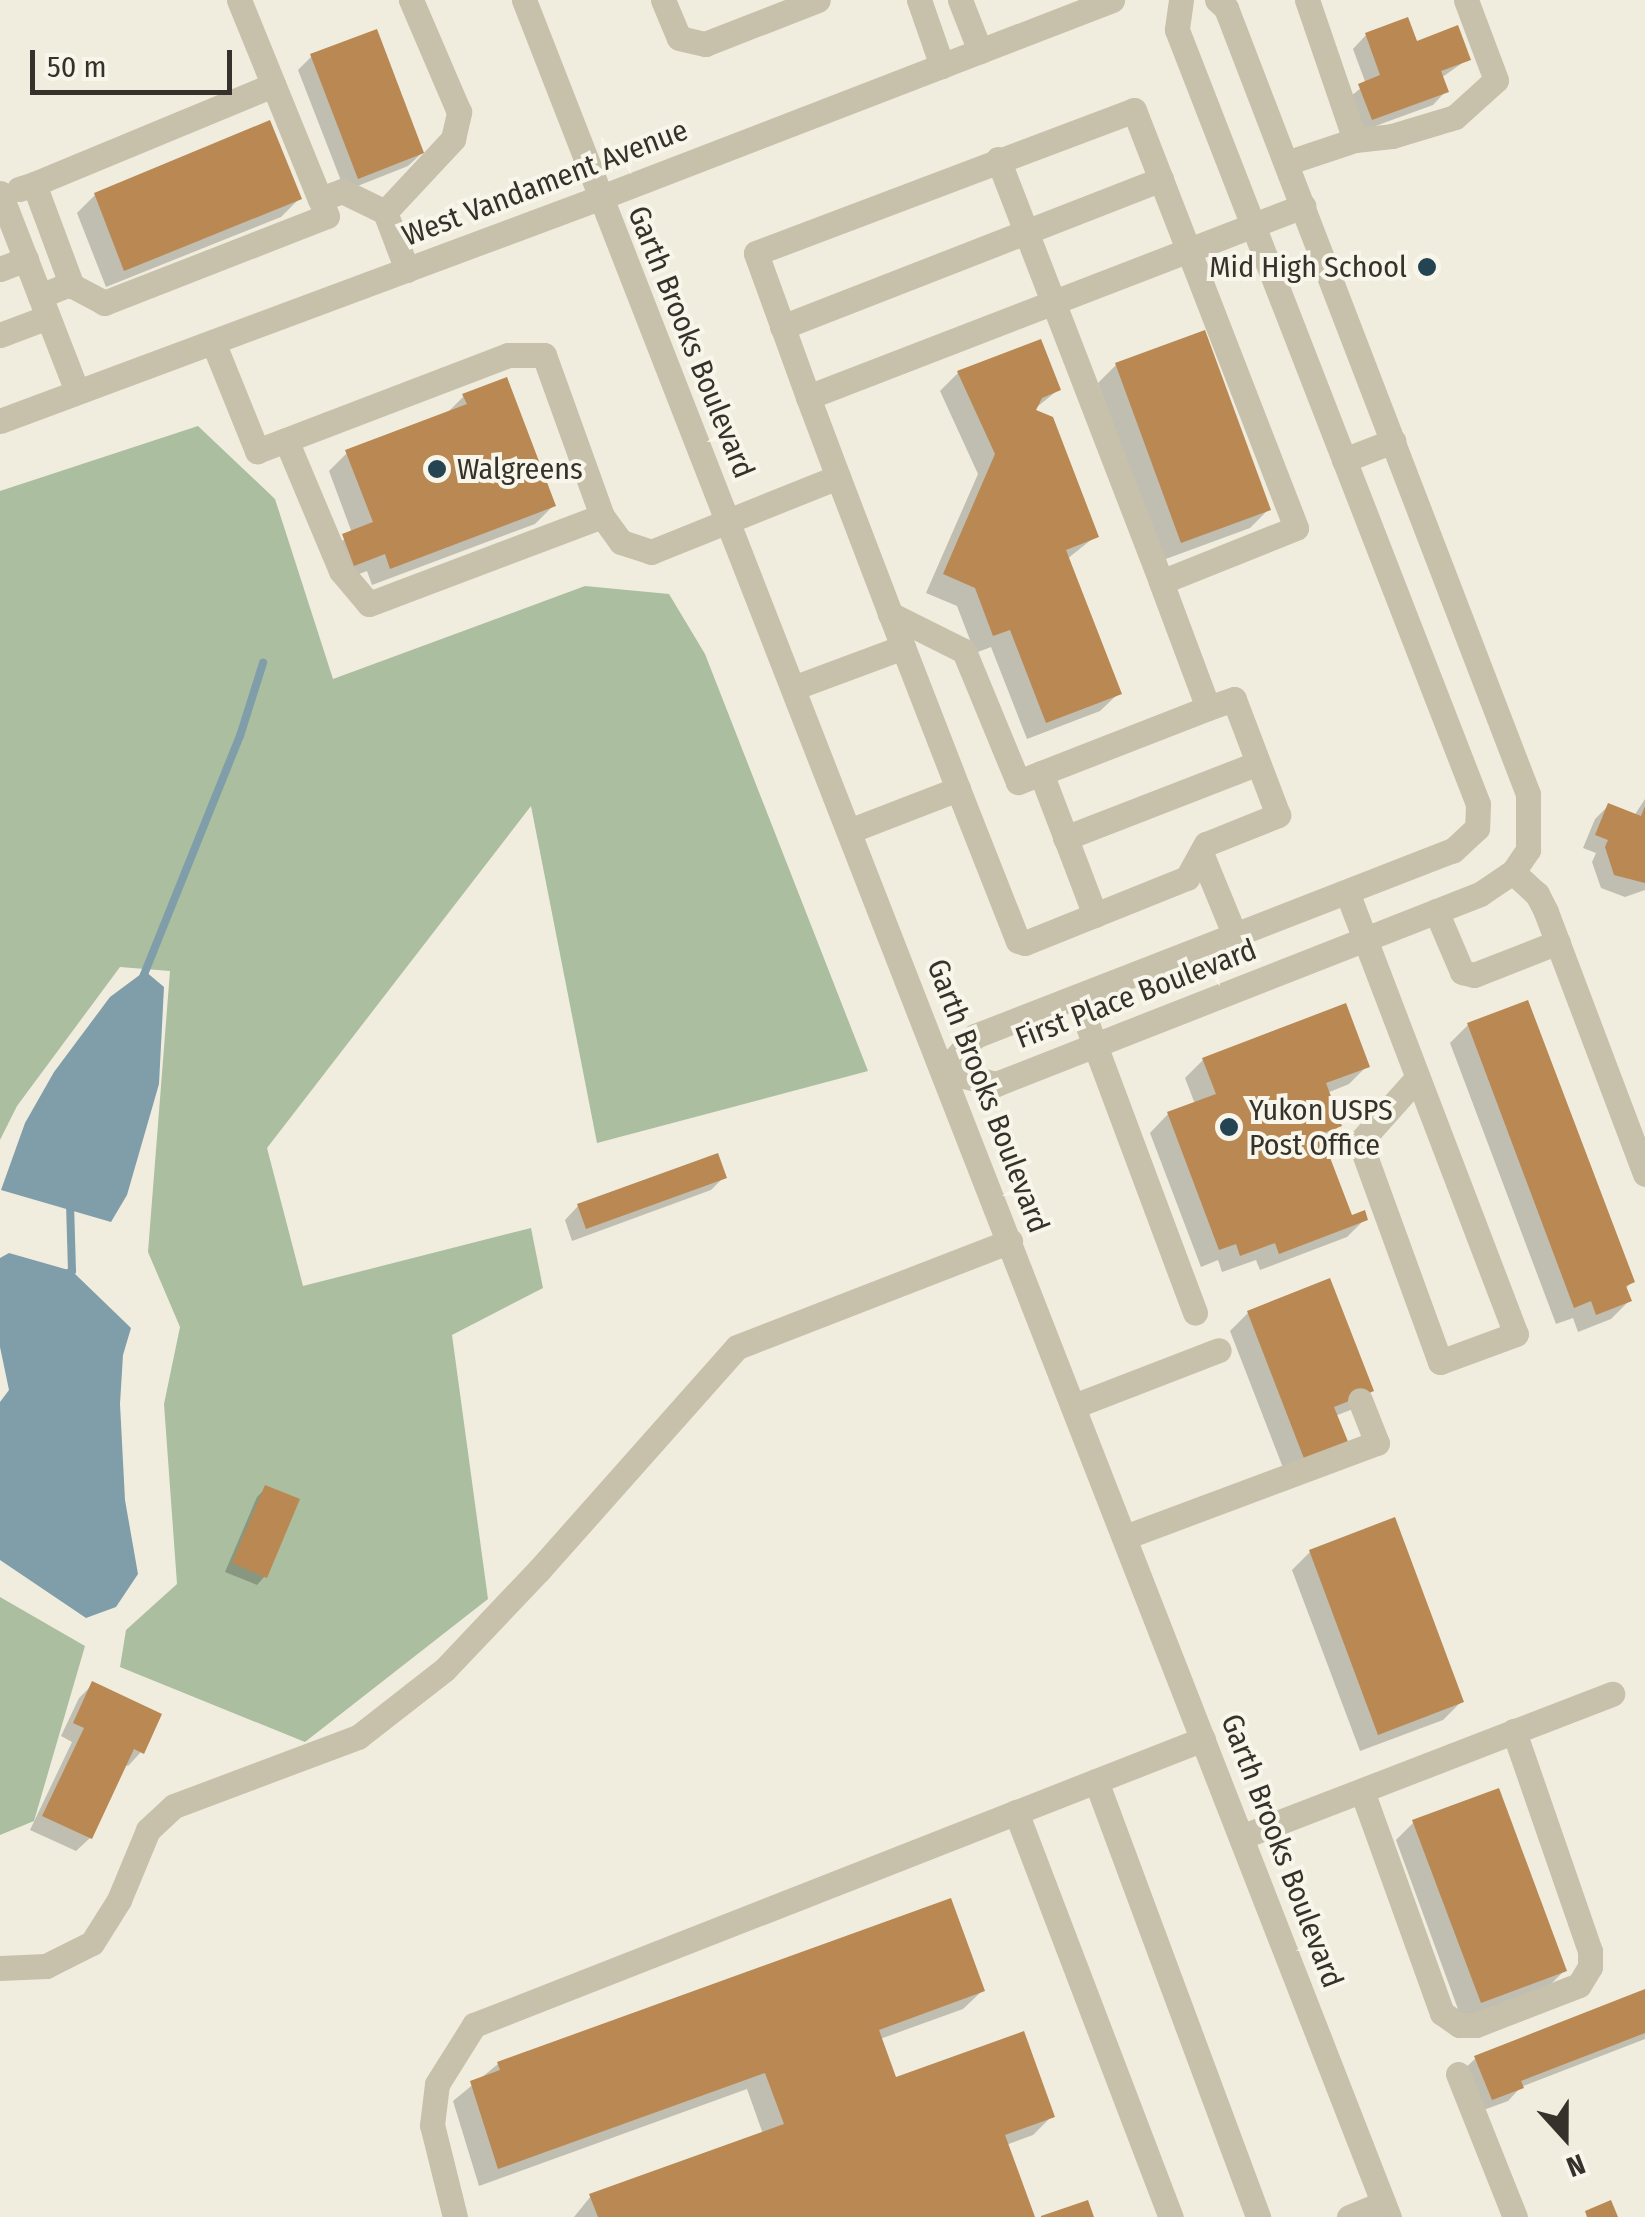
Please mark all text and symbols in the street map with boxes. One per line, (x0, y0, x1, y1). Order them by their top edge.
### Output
scale bar (35, 30, 238, 92)
text: 50 m (47, 49, 107, 85)
street label: West Vandament Avenue (397, 112, 693, 254)
street label: Garth Brooks Boulevard (620, 201, 762, 483)
place label: Mid High School (1209, 249, 1407, 285)
marker: Mid High School (1416, 256, 1438, 278)
place label: Walgreens (457, 451, 583, 487)
marker: Walgreens (426, 458, 448, 480)
street label: First Place Boulevard (1010, 931, 1262, 1057)
street label: Garth Brooks Boulevard (919, 954, 1057, 1238)
place label: Yukon USPS Post Office (1249, 1092, 1393, 1162)
marker: Yukon USPS Post Office (1218, 1116, 1240, 1138)
street label: Garth Brooks Boulevard (1213, 1709, 1351, 1993)
north arrow (1515, 2087, 1615, 2187)
text: N (1562, 2147, 1590, 2184)

